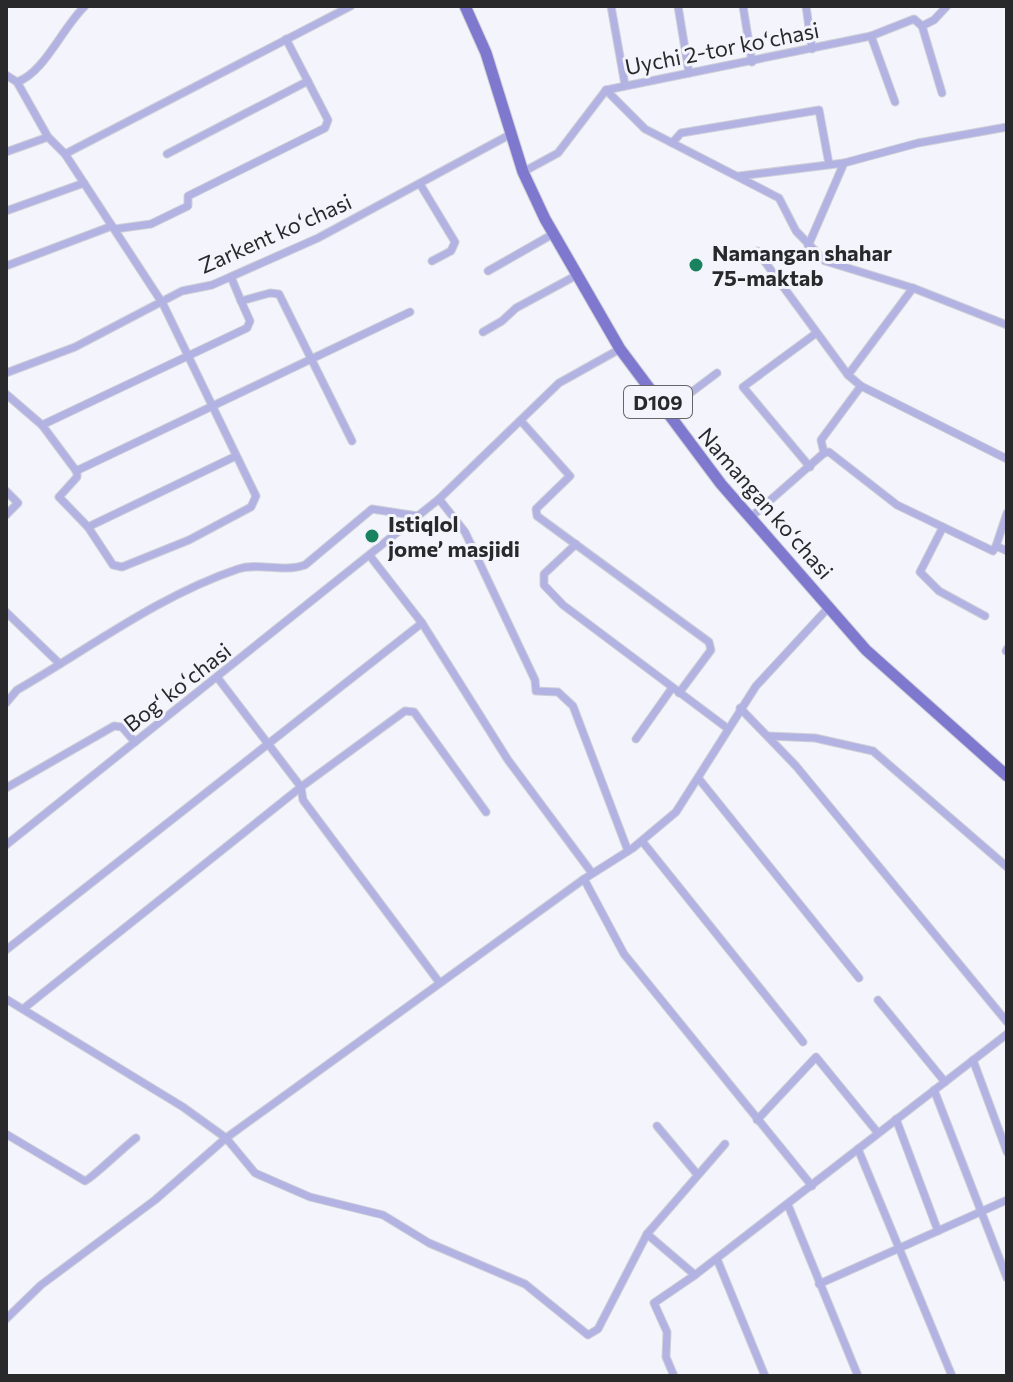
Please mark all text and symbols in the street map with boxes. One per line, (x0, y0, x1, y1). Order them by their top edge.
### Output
street label: Uychi 2-tor koʻchasi (623, 16, 821, 80)
street label: Zarkent koʻchasi (194, 187, 356, 279)
place label: Namangan shahar 75-maktab (712, 239, 892, 291)
marker: Namangan shahar 75-maktab (687, 256, 705, 274)
road number: D109 (624, 386, 692, 418)
street label: Namangan koʻchasi (693, 422, 839, 584)
place label: Istiqlol jome’ masjidi (387, 510, 520, 562)
marker: Istiqlol jome’ masjidi (363, 527, 381, 545)
street label: Bogʻ koʻchasi (118, 637, 236, 737)

